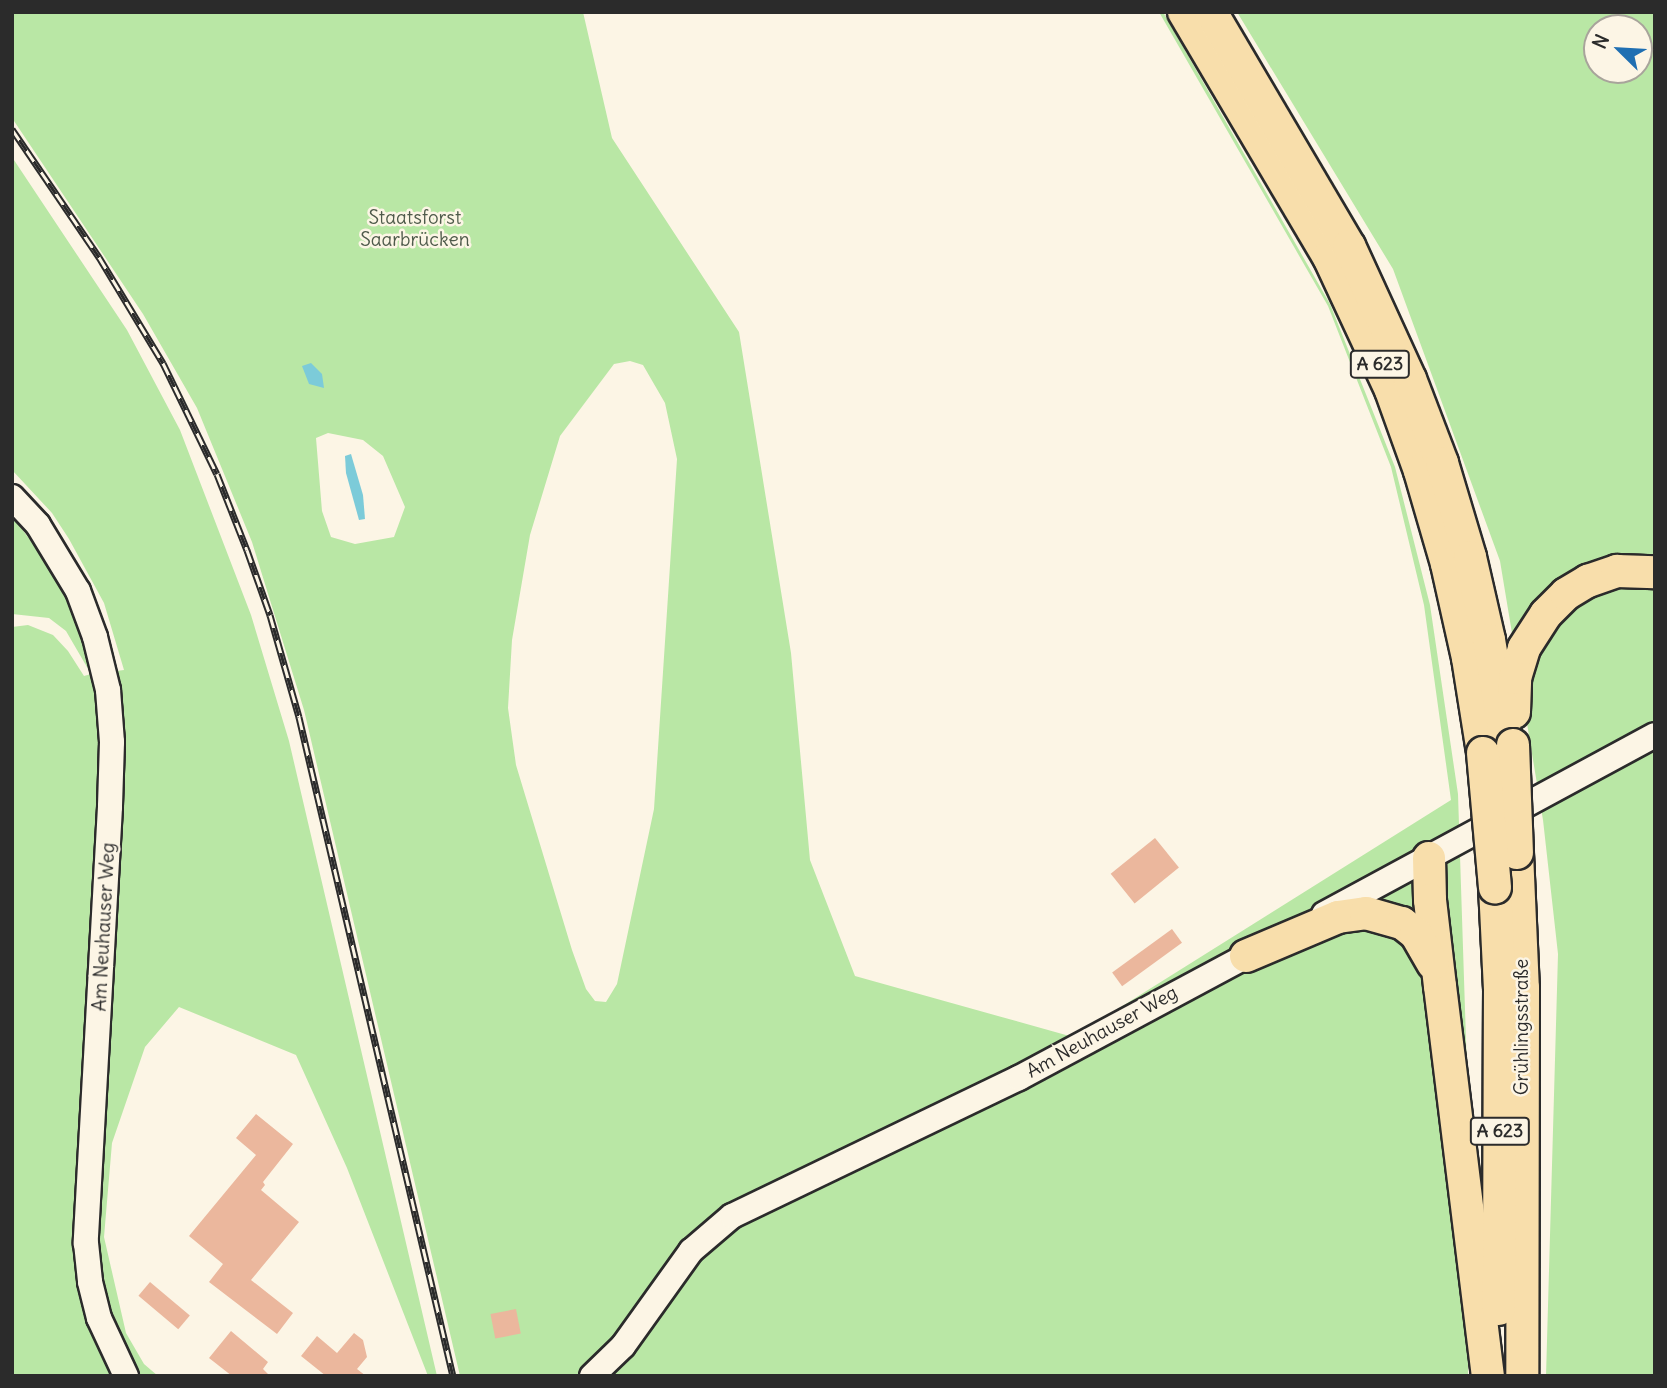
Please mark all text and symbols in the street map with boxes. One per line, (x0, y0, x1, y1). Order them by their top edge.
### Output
north arrow (1583, 14, 1653, 84)
text: N (1587, 30, 1614, 52)
park label: Staatsforst Saarbrücken (360, 207, 470, 251)
road number: A 623 (1348, 350, 1412, 378)
street label: Am Neuhauser Weg (88, 842, 120, 1012)
street label: Grühlingsstraße (1511, 959, 1533, 1095)
street label: Am Neuhauser Weg (1023, 981, 1181, 1083)
road number: A 623 (1468, 1116, 1532, 1146)

